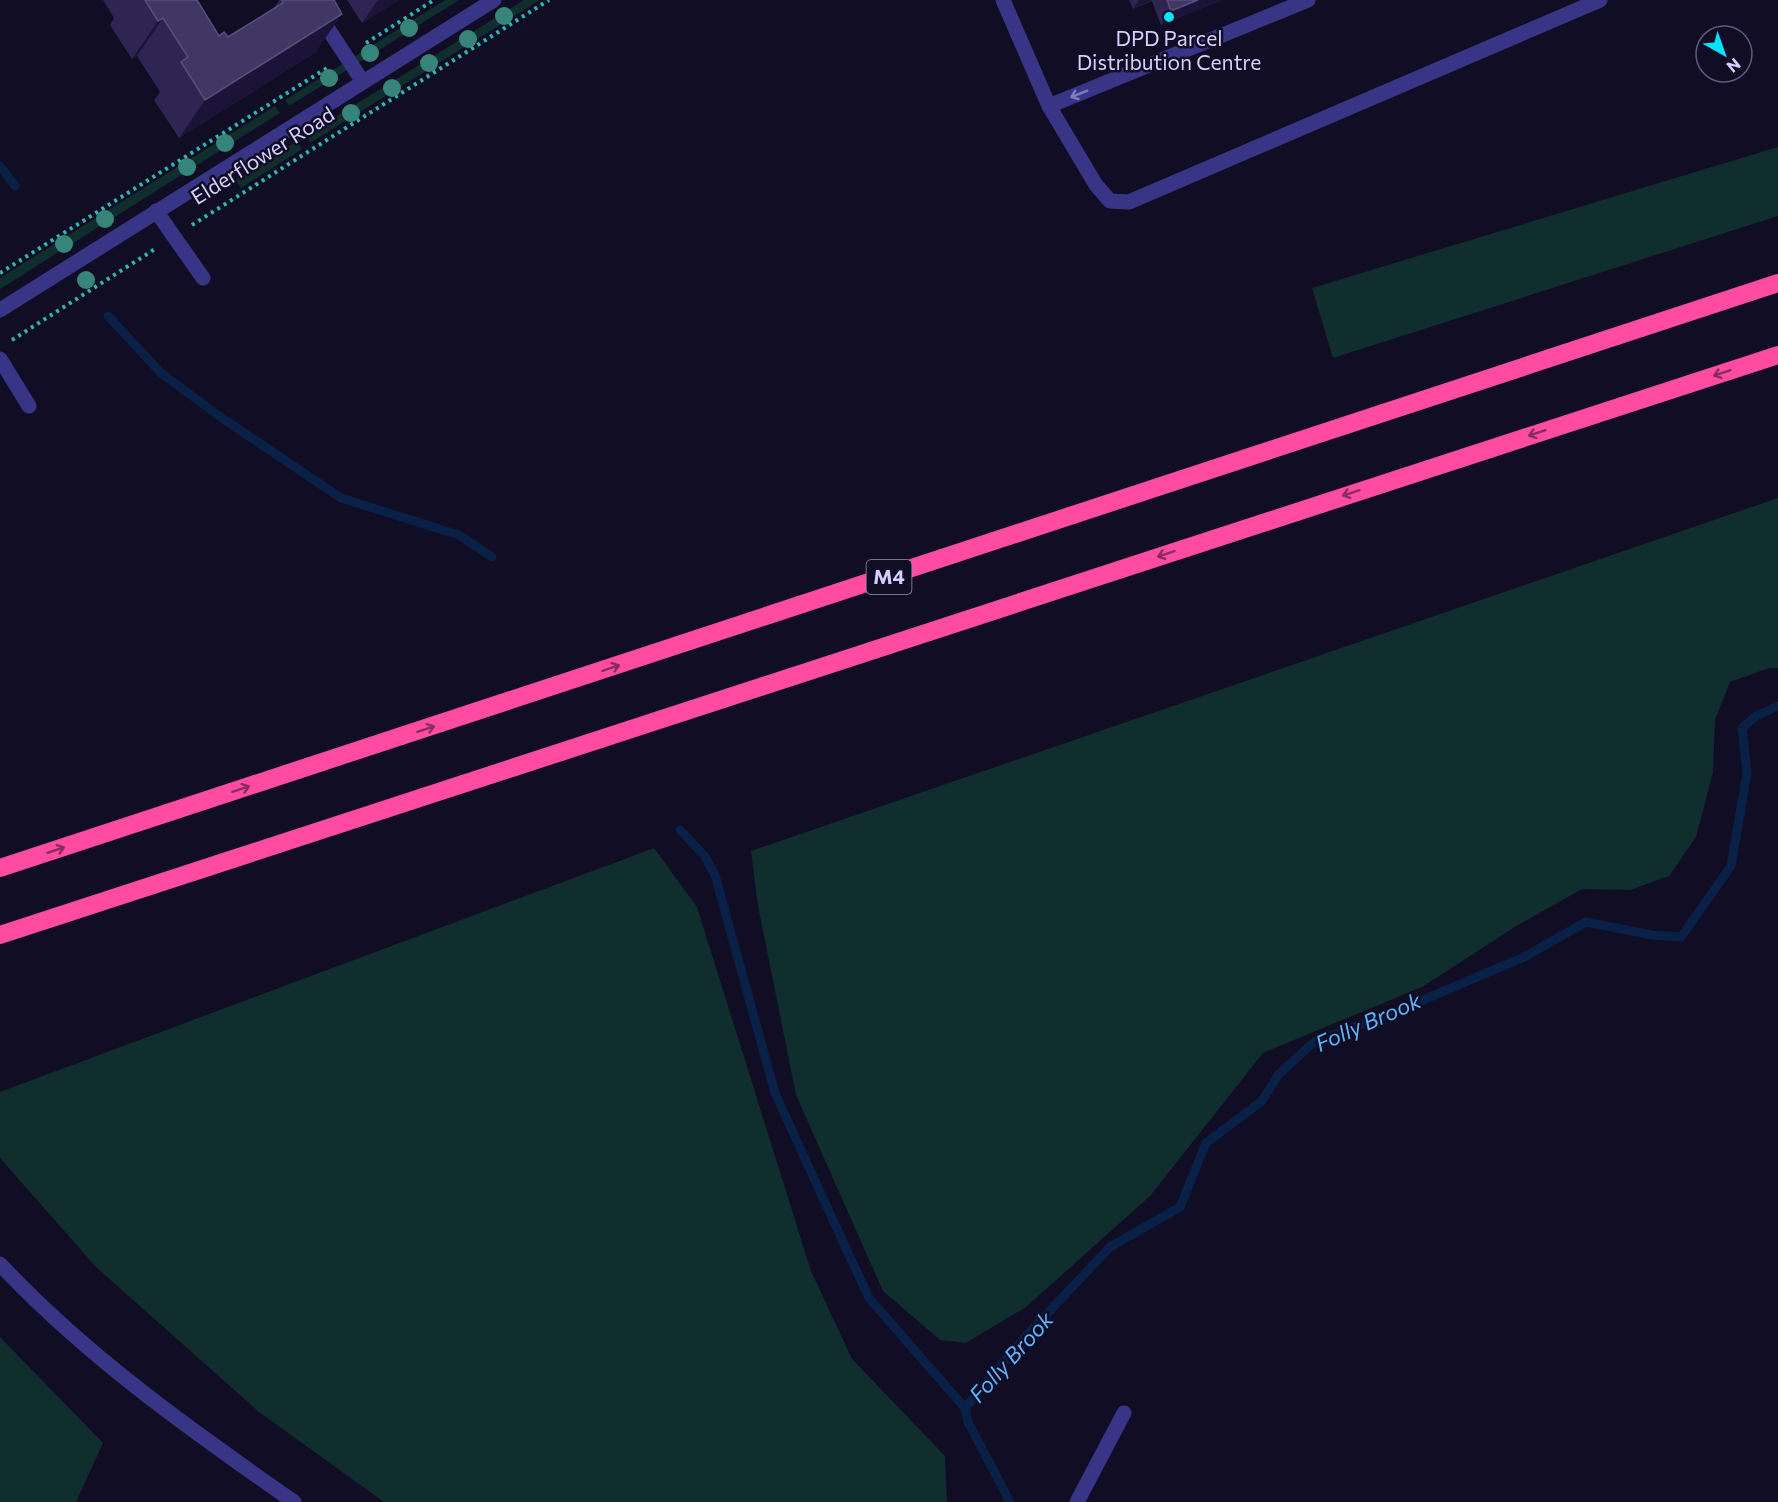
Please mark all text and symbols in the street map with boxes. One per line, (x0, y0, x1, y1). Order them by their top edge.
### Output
marker: DPD Parcel Distribution Centre (1162, 10, 1176, 24)
north arrow (1694, 24, 1754, 84)
place label: DPD Parcel Distribution Centre (1077, 25, 1261, 74)
text: N (1723, 55, 1745, 77)
one-way arrow (1070, 89, 1088, 100)
street label: Elderflower Road (186, 101, 338, 209)
one-way arrow (1713, 368, 1732, 379)
one-way arrow (1528, 428, 1547, 439)
one-way arrow (1342, 489, 1361, 500)
one-way arrow (1157, 549, 1176, 560)
road number: M4 (866, 560, 912, 594)
one-way arrow (601, 661, 620, 672)
one-way arrow (416, 722, 435, 733)
one-way arrow (231, 783, 250, 794)
one-way arrow (46, 844, 65, 855)
water label: Folly Brook (1311, 986, 1426, 1057)
water label: Folly Brook (963, 1305, 1059, 1408)

